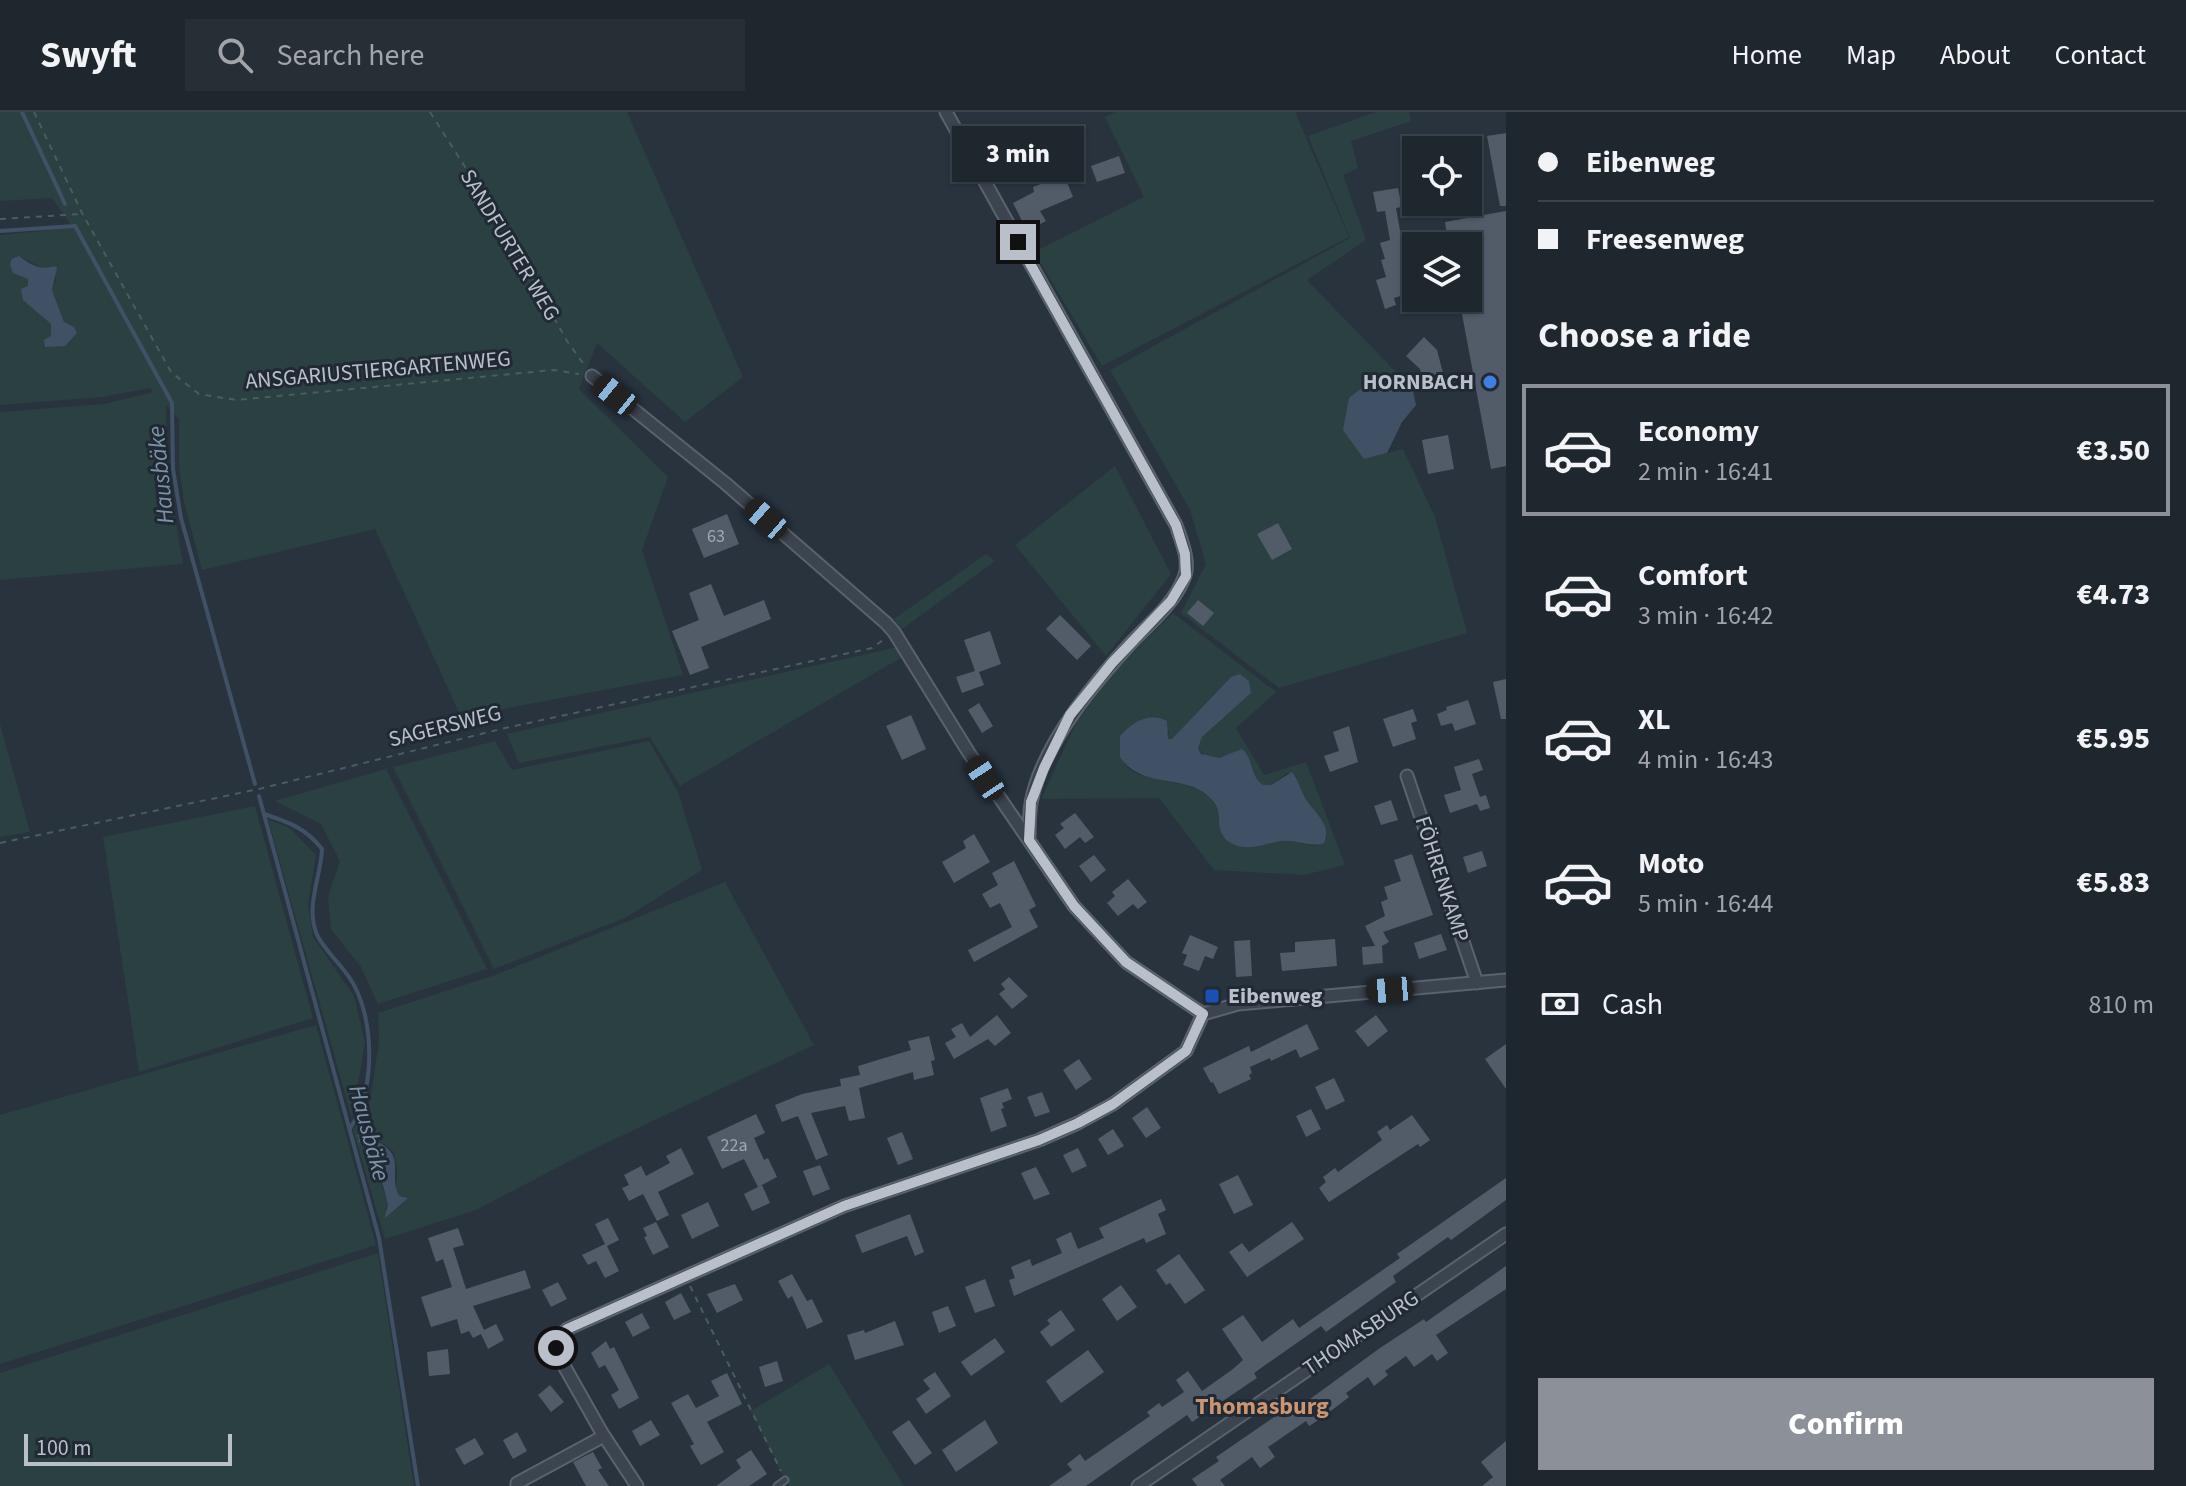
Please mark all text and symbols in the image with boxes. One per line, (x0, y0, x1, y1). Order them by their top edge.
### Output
search box (185, 19, 745, 91)
text: Swyft (40, 28, 137, 82)
icon: search (213, 33, 257, 77)
text: Search here (277, 34, 424, 77)
text: Home (1731, 35, 1802, 75)
text: Map (1846, 35, 1896, 75)
text: About (1940, 35, 2011, 75)
text: Contact (2055, 35, 2146, 75)
callout: 3 min (952, 126, 1084, 182)
text: 3 min (986, 135, 1050, 172)
map controls (1402, 136, 1482, 312)
button: locate (1402, 136, 1482, 216)
text: Eibenweg (1586, 141, 1715, 184)
street label: SANDFURTER WEG (452, 163, 568, 327)
text: Freesenweg (1586, 218, 1744, 261)
route end (1000, 224, 1036, 260)
button: layers (1402, 232, 1482, 312)
text: Choose a ride (1538, 310, 1751, 361)
street label: ANSGARIUSTIERGARTENWEG (244, 342, 512, 398)
place label: HORNBACH (1363, 366, 1474, 398)
car (589, 371, 641, 419)
marker: HORNBACH (1481, 373, 1499, 391)
text: Economy (1638, 410, 1759, 453)
icon: car (1542, 414, 1614, 486)
water label: Hausbäke (138, 424, 184, 526)
text: €3.50 (2077, 429, 2150, 472)
text: 2 min · 16:41 (1638, 453, 1773, 490)
car (740, 494, 792, 544)
house number: 63 (707, 524, 725, 549)
text: Comfort (1638, 554, 1748, 597)
icon: car (1542, 558, 1614, 630)
text: €4.73 (2077, 573, 2150, 616)
text: 3 min · 16:42 (1638, 597, 1773, 634)
street label: SAGERSWEG (385, 697, 505, 755)
text: XL (1638, 698, 1671, 741)
icon: car (1542, 702, 1614, 774)
text: €5.95 (2077, 717, 2150, 760)
text: 4 min · 16:43 (1638, 741, 1773, 778)
car (962, 751, 1008, 805)
street label: FÖHRENKAMP (1407, 812, 1477, 946)
text: Moto (1638, 842, 1704, 885)
icon: car (1542, 846, 1614, 918)
text: €5.83 (2077, 861, 2150, 904)
text: 5 min · 16:44 (1638, 885, 1773, 922)
car (1365, 976, 1415, 1004)
place label: Eibenweg (1228, 980, 1323, 1012)
icon: cash (1538, 982, 1582, 1026)
text: Cash (1602, 983, 1663, 1026)
text: 810 m (2088, 986, 2154, 1023)
marker: Eibenweg (1203, 987, 1221, 1005)
water label: Hausbäke (339, 1081, 399, 1185)
house number: 22a (721, 1133, 747, 1158)
street label: THOMASBURG (1297, 1282, 1425, 1384)
route start (538, 1330, 574, 1366)
button: Confirm (1538, 1378, 2154, 1470)
district label: Thomasburg (1195, 1389, 1329, 1424)
scale bar (24, 1430, 232, 1466)
text: 100 m (36, 1432, 91, 1464)

